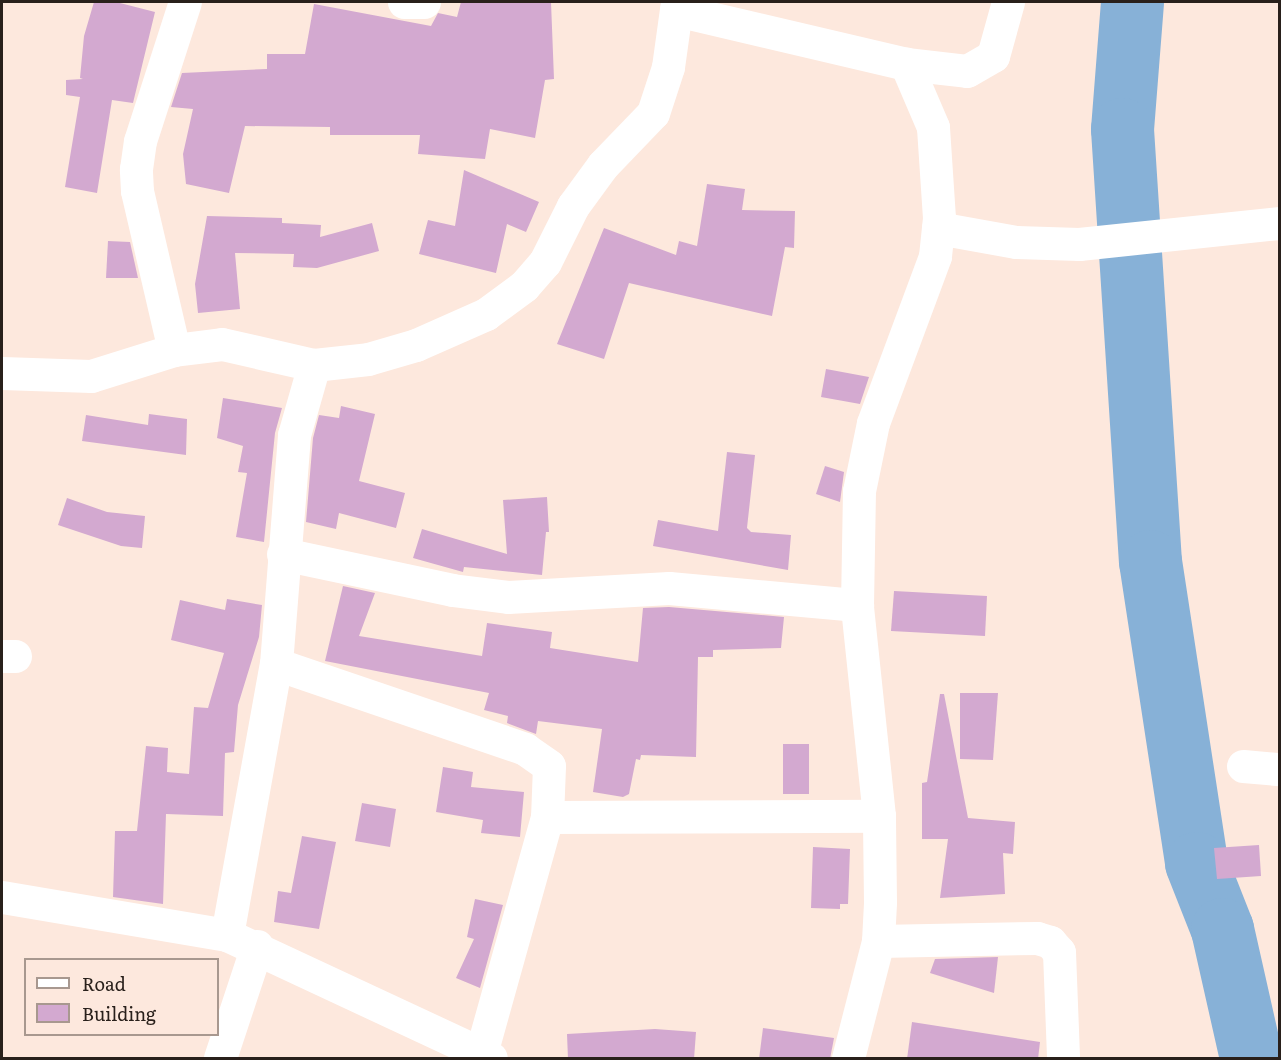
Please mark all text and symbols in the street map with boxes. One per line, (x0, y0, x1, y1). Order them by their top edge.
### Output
legend (24, 958, 219, 1036)
text: Road (82, 970, 126, 997)
text: Building (82, 1000, 156, 1027)

